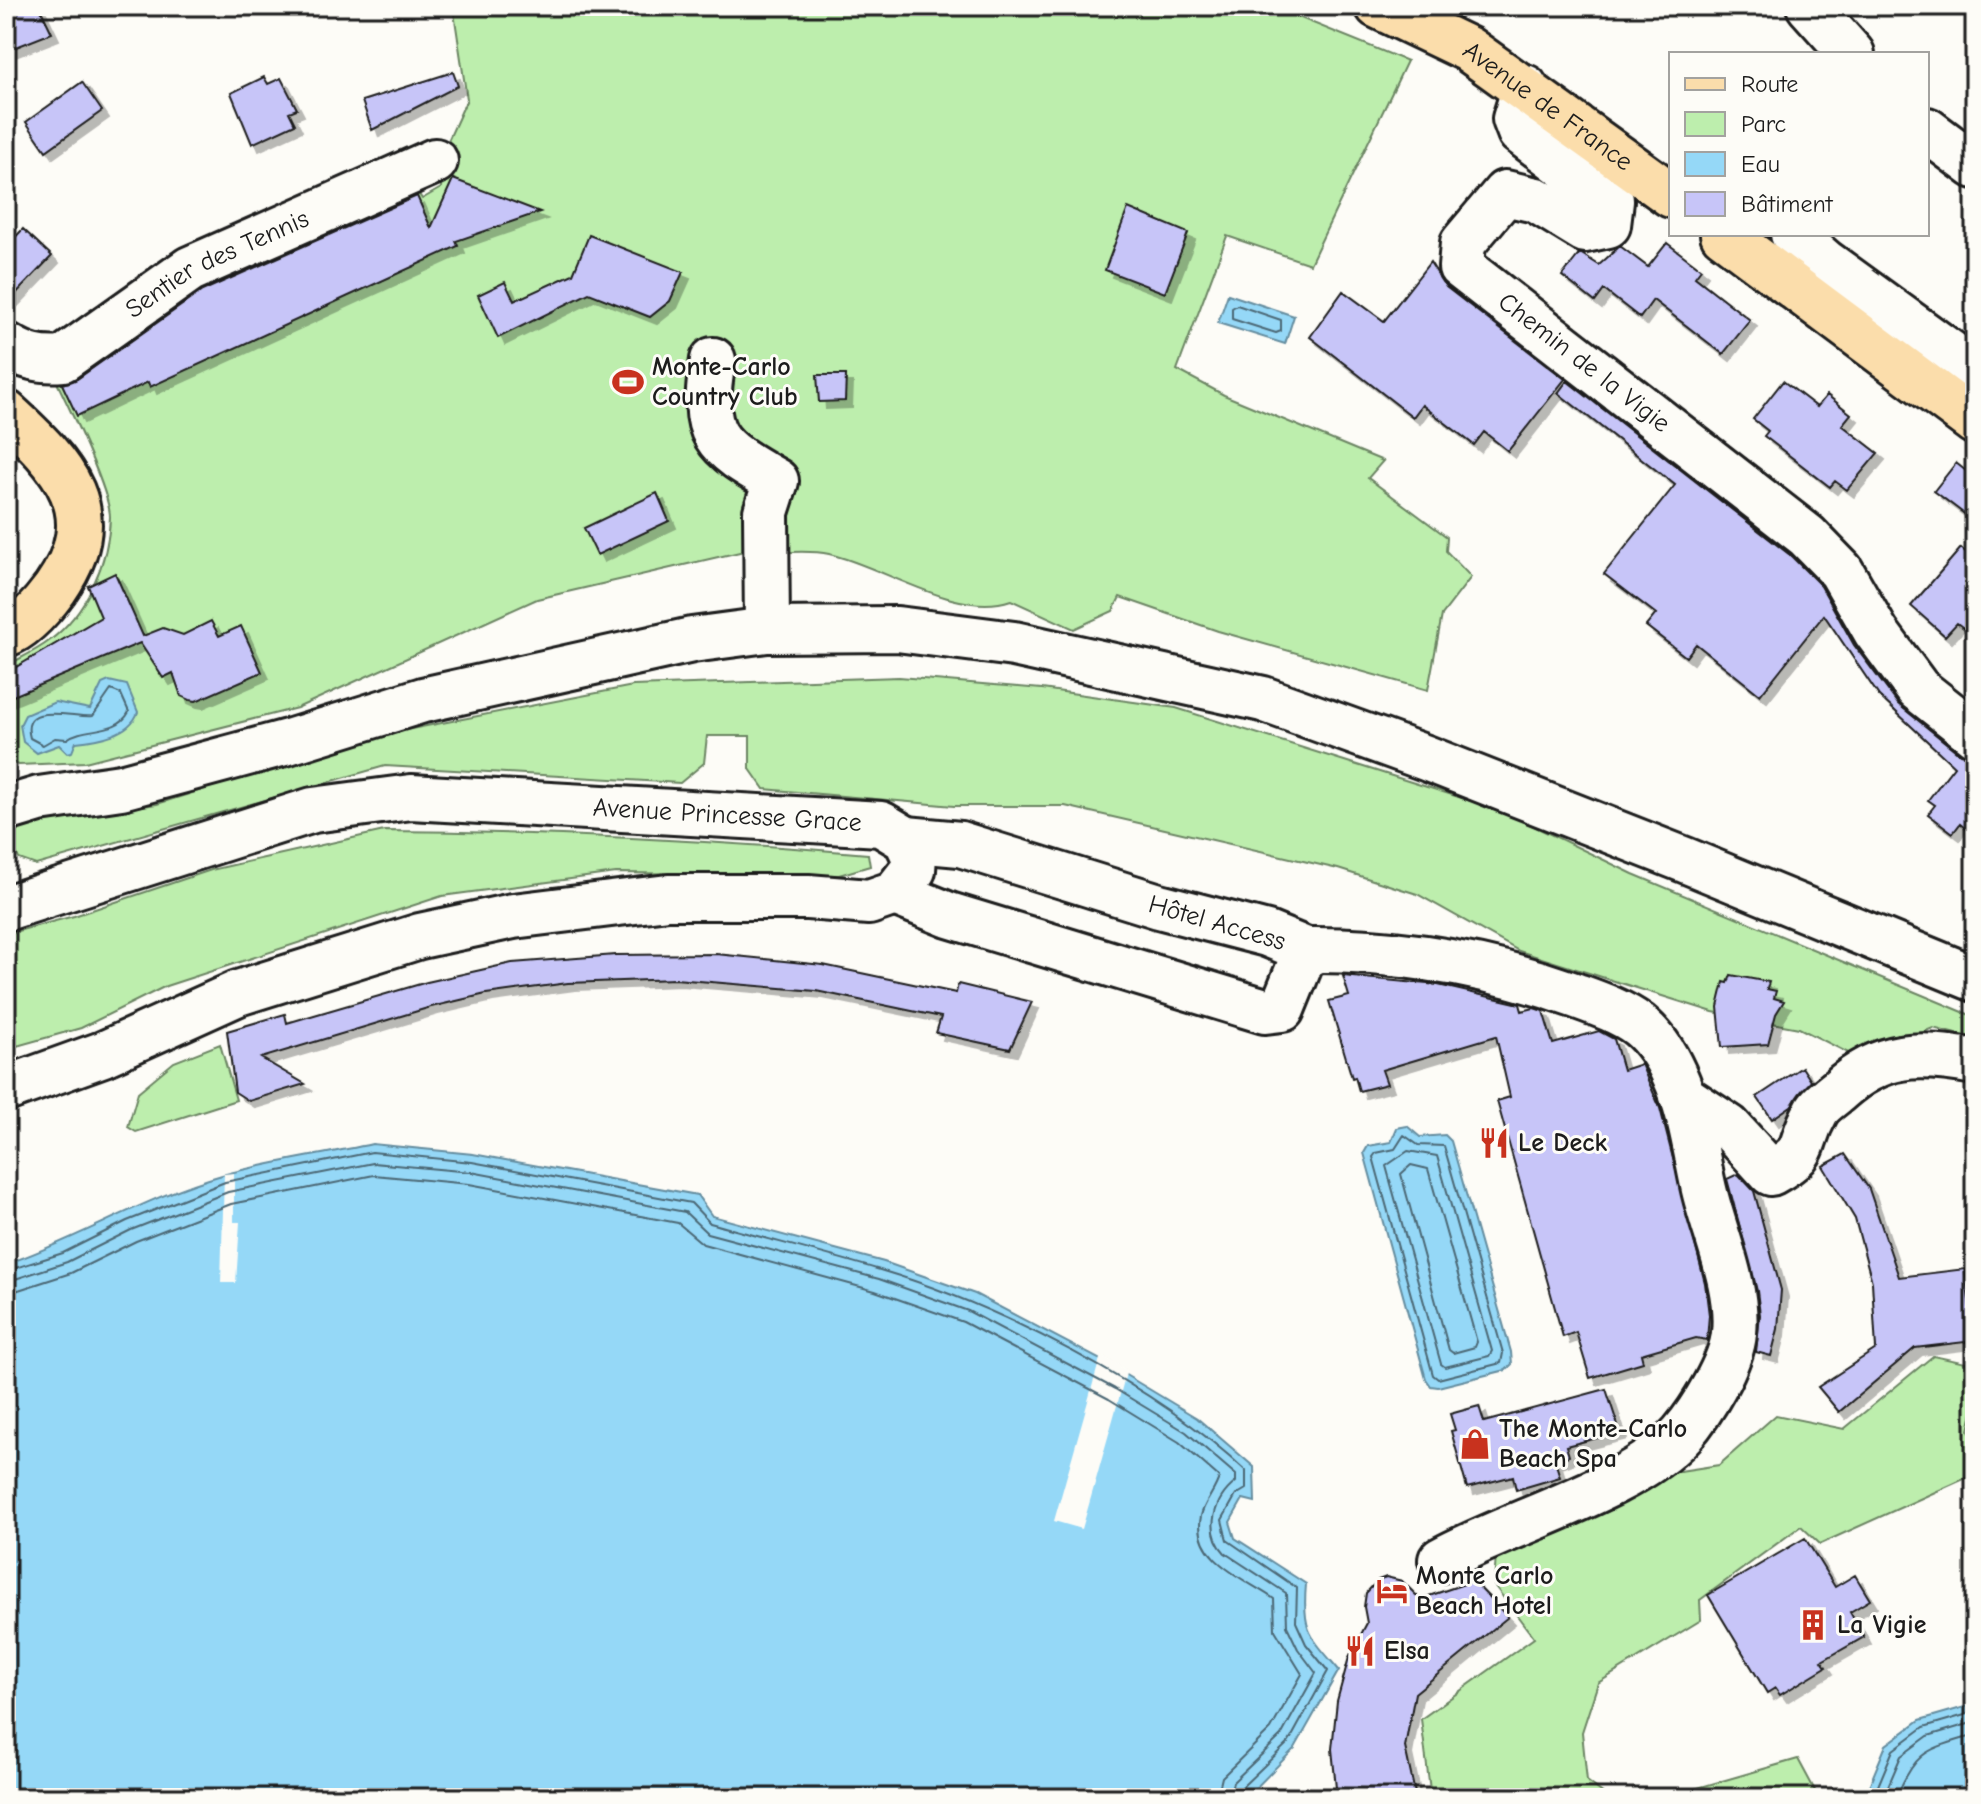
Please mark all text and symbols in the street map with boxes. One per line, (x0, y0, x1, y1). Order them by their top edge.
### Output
street label: Avenue de France (1457, 35, 1638, 177)
legend (1669, 52, 1929, 236)
text: Route (1741, 70, 1798, 98)
text: Parc (1741, 110, 1786, 138)
text: Eau (1741, 150, 1780, 178)
text: Bâtiment (1741, 190, 1834, 218)
street label: Sentier des Tennis (120, 204, 313, 325)
street label: Chemin de la Vigie (1492, 287, 1676, 439)
place label: Monte-Carlo Country Club (652, 352, 798, 412)
sports icon: Monte-Carlo Country Club (611, 365, 645, 399)
street label: Avenue Princesse Grace (592, 792, 863, 838)
street label: Hôtel Access (1145, 889, 1289, 957)
restaurant icon: Le Deck (1477, 1126, 1511, 1160)
place label: Le Deck (1518, 1128, 1608, 1158)
place label: The Monte-Carlo Beach Spa (1499, 1414, 1687, 1474)
shop icon: The Monte-Carlo Beach Spa (1458, 1427, 1492, 1461)
place label: Monte Carlo Beach Hotel (1416, 1561, 1553, 1621)
hotel icon: Monte Carlo Beach Hotel (1375, 1574, 1409, 1608)
building icon: La Vigie (1796, 1608, 1830, 1642)
place label: La Vigie (1837, 1610, 1927, 1640)
restaurant icon: Elsa (1343, 1634, 1377, 1668)
place label: Elsa (1384, 1636, 1430, 1666)

